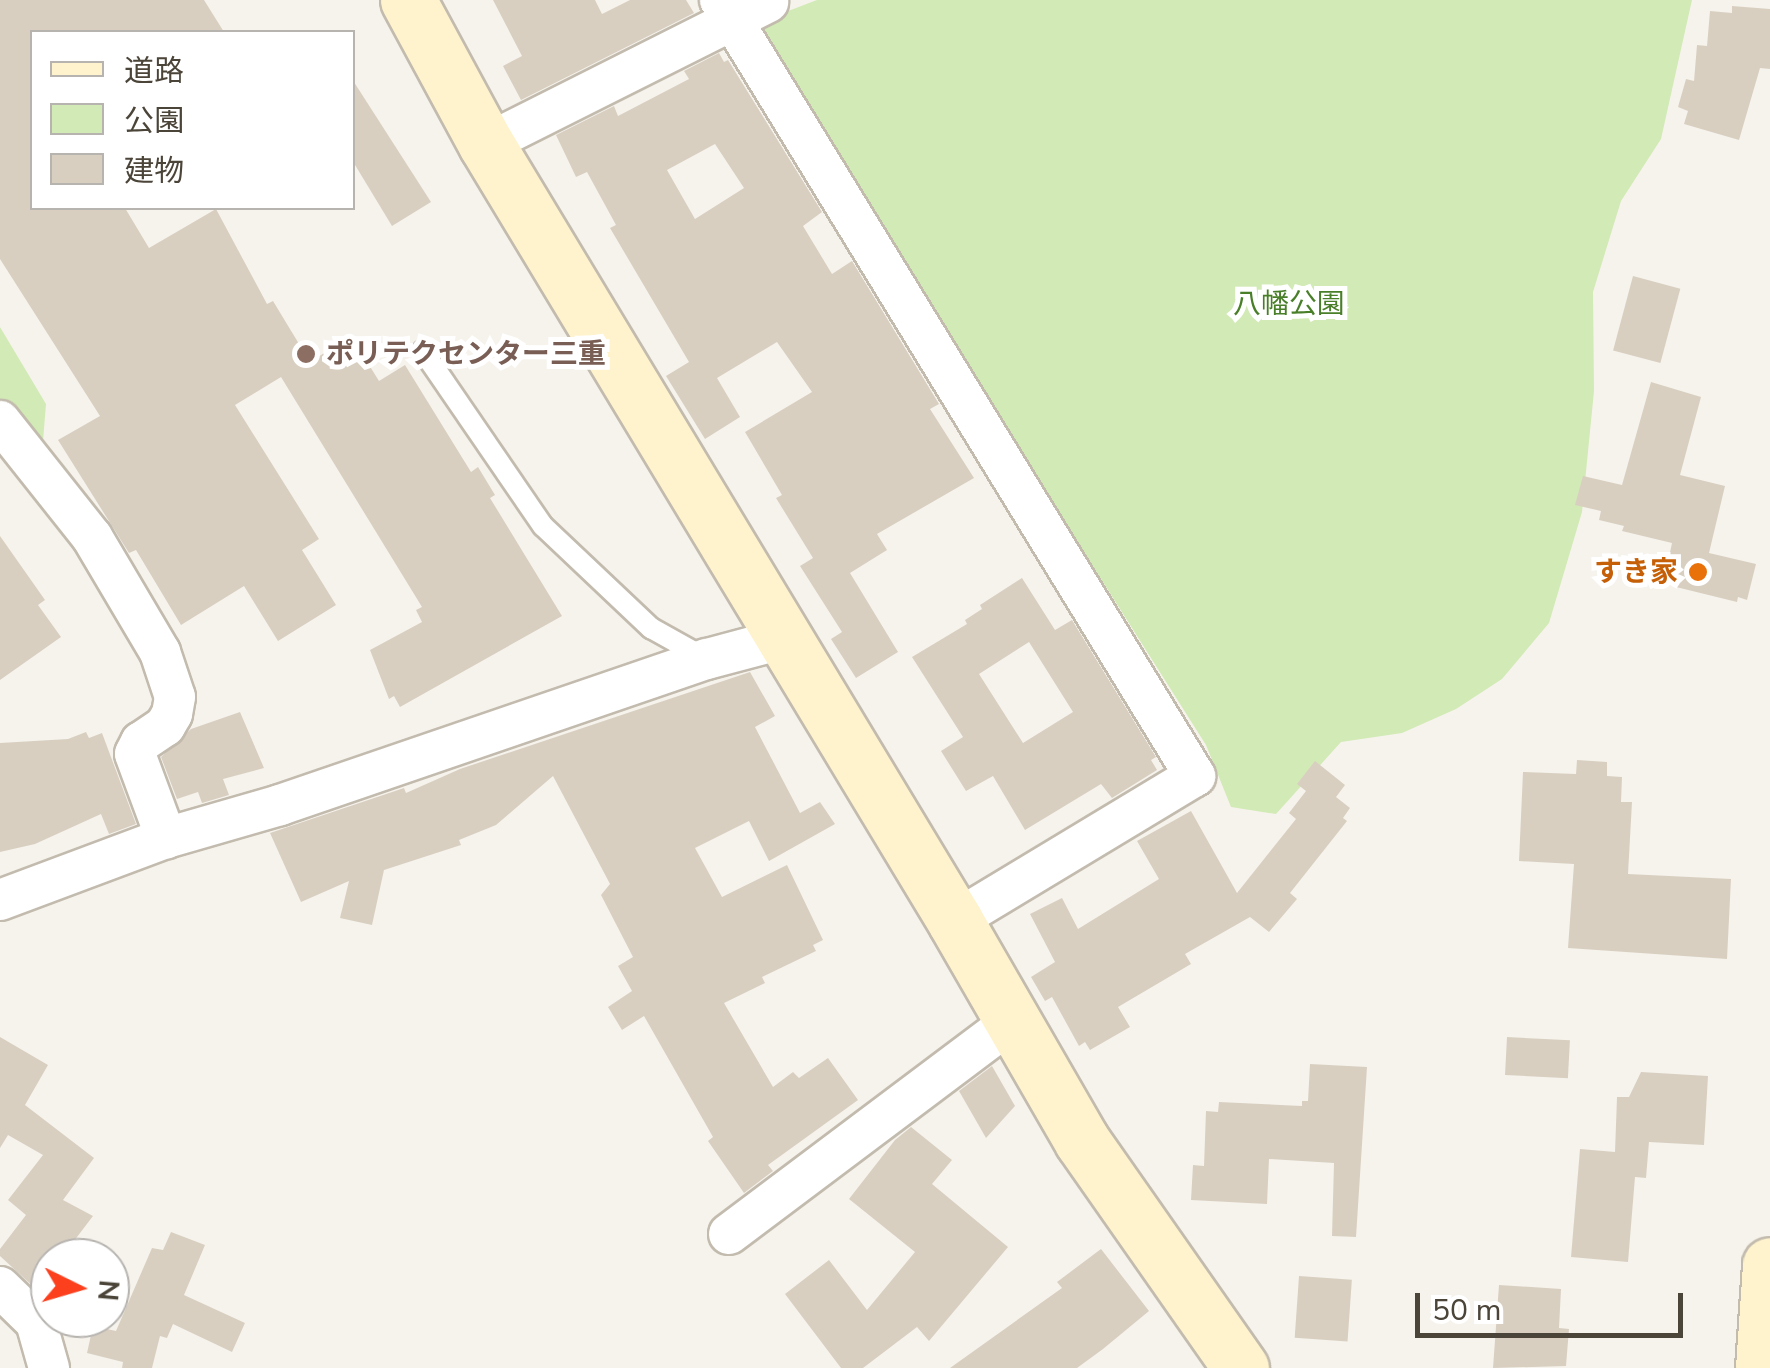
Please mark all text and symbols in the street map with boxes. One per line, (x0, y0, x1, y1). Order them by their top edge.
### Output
legend (30, 30, 355, 210)
text: 道路 (124, 51, 184, 92)
text: 公園 (124, 101, 184, 142)
text: 建物 (124, 151, 184, 192)
park label: 八幡公園 (1233, 287, 1345, 321)
place label: ポリテクセンター三重 (326, 337, 606, 371)
marker: ポリテクセンター三重 (295, 343, 317, 365)
place label: すき家 (1594, 555, 1678, 589)
marker: すき家 (1687, 561, 1709, 583)
north arrow (30, 1238, 130, 1338)
scale bar (1420, 1273, 1688, 1335)
text: N (88, 1278, 128, 1303)
text: 50 m (1432, 1290, 1501, 1331)

